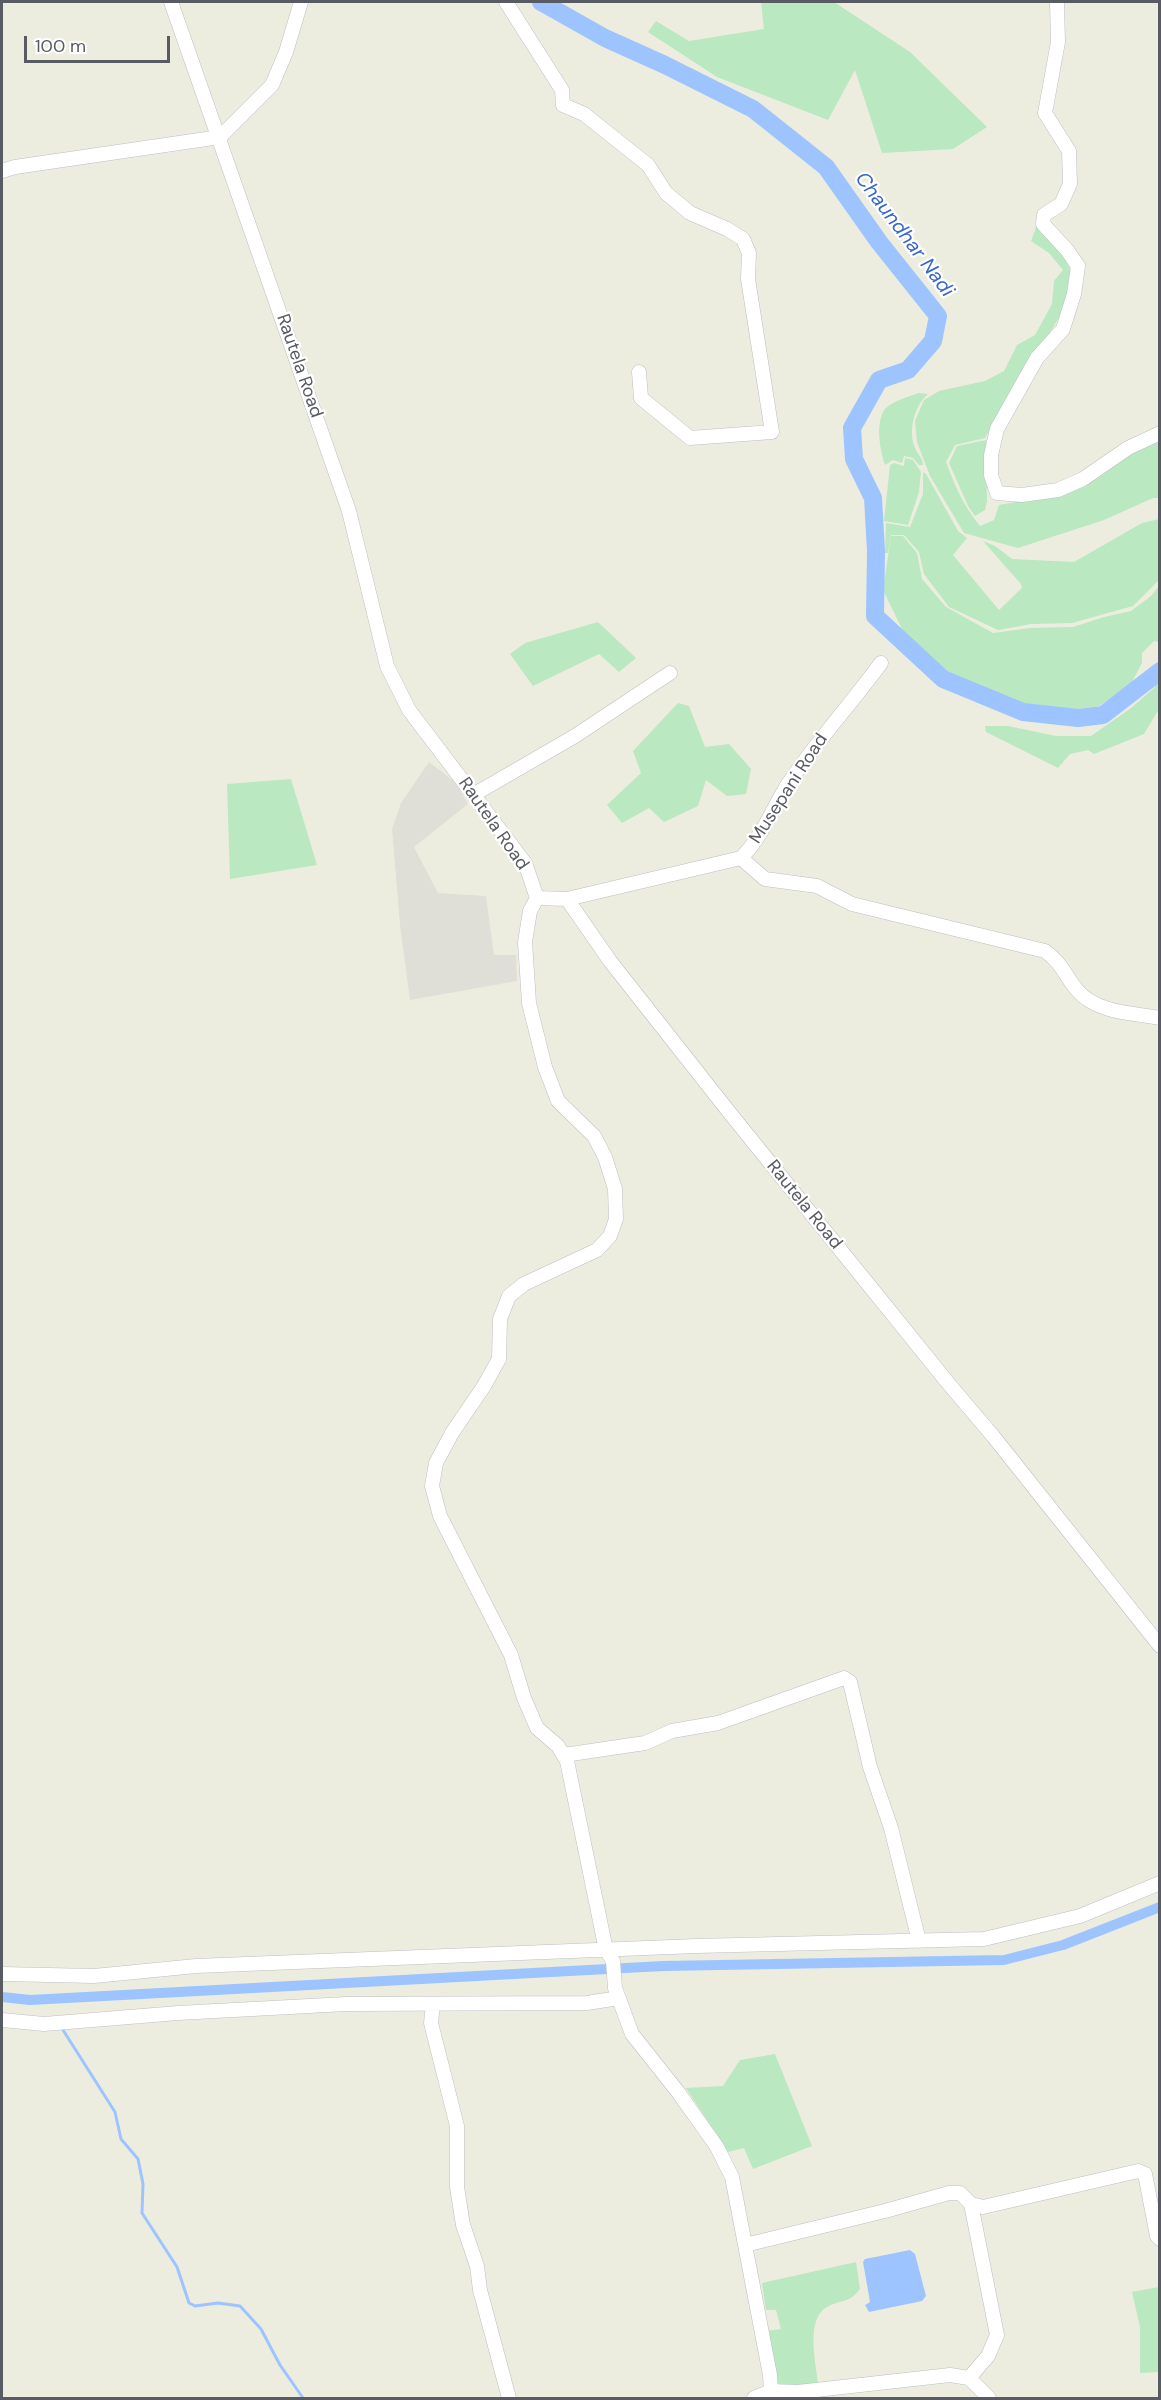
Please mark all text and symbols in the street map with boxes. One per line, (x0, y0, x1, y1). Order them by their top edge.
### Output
scale bar (27, 24, 172, 62)
text: 100 m (35, 34, 86, 58)
water label: Chaundhar Nadi (849, 168, 959, 302)
street label: Rautela Road (271, 311, 327, 421)
street label: Musepani Road (745, 730, 833, 848)
street label: Rautela Road (453, 774, 533, 874)
street label: Rautela Road (762, 1156, 846, 1254)

